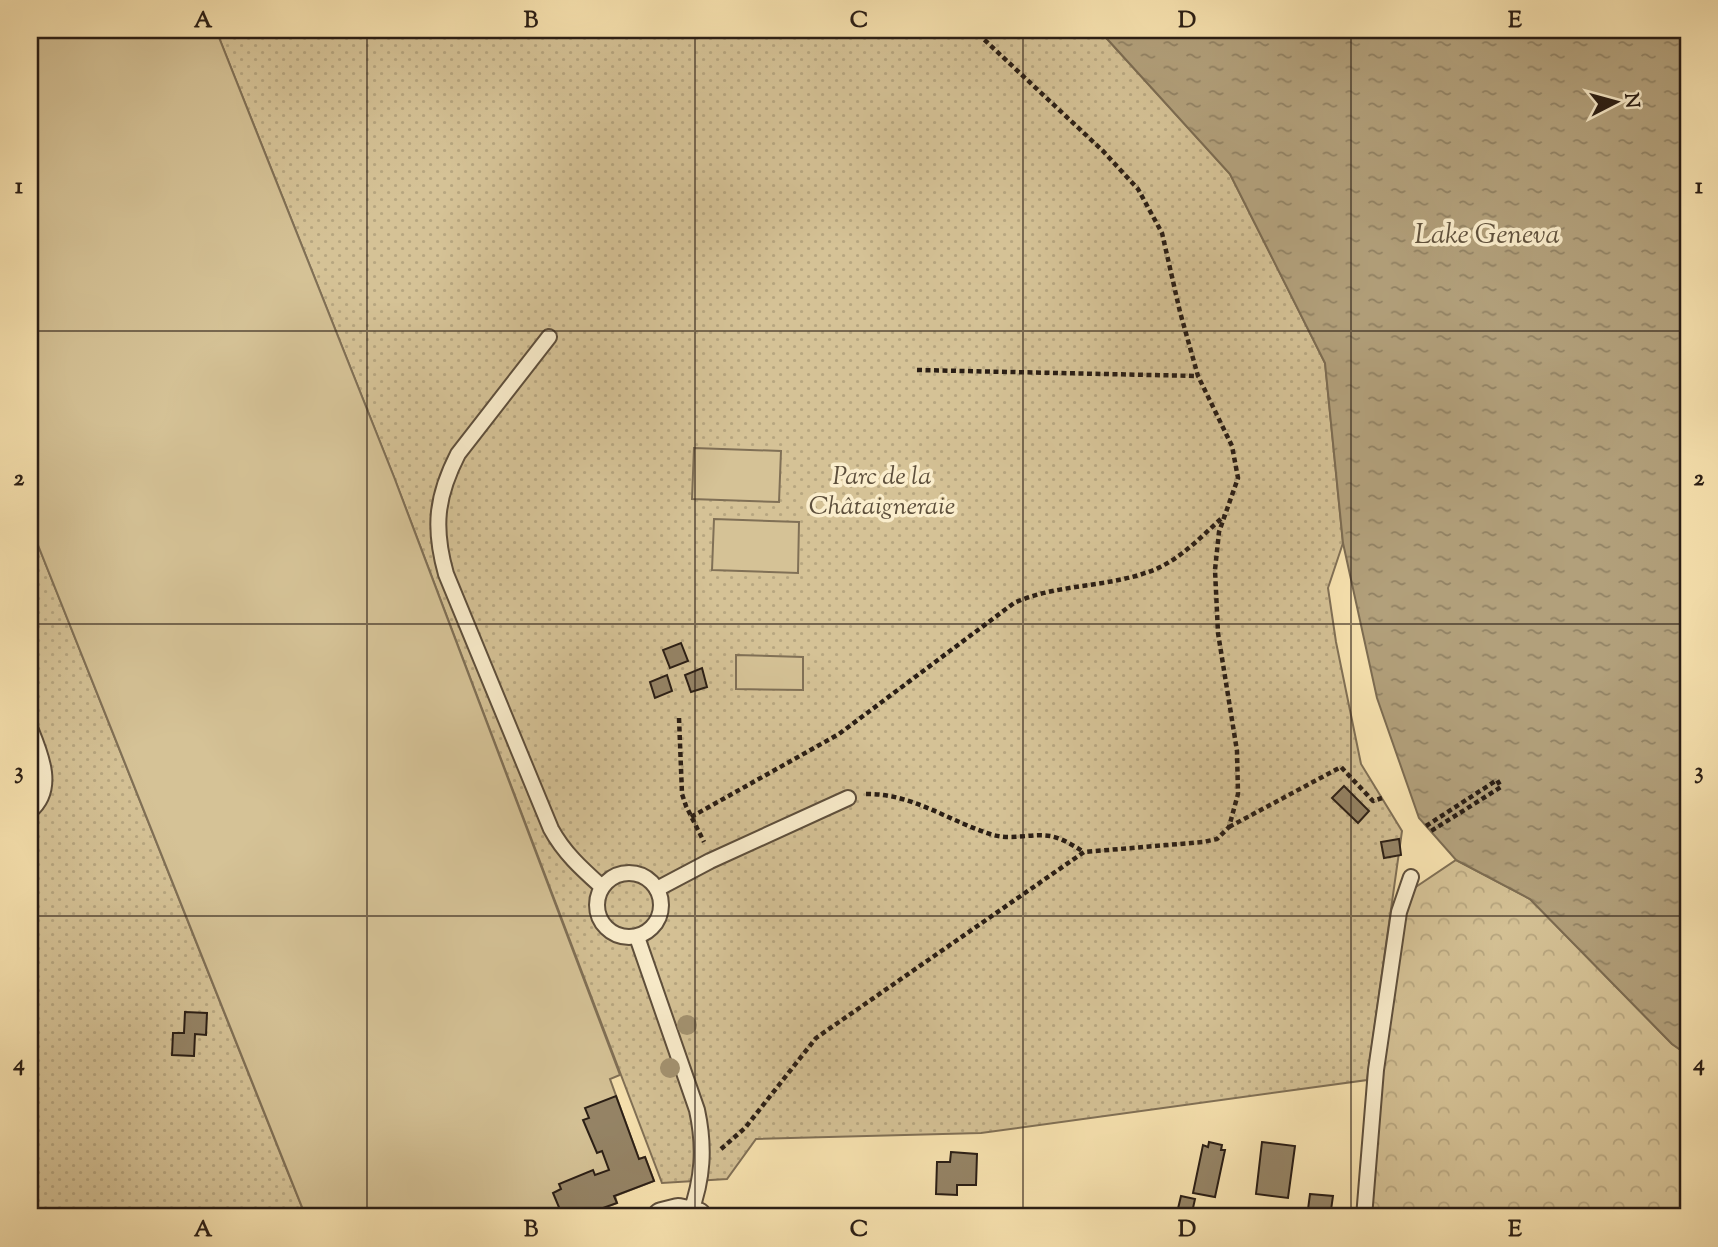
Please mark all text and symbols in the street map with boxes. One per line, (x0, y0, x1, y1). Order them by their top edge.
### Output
text: A (194, 5, 213, 38)
text: B (524, 5, 539, 38)
text: C (850, 5, 868, 38)
text: D (1178, 5, 1196, 38)
text: E (1508, 5, 1522, 38)
north arrow (1582, 66, 1652, 136)
text: N (1616, 92, 1645, 109)
text: 1 (15, 171, 23, 204)
text: 1 (1695, 171, 1703, 204)
water label: Lake Geneva (1414, 216, 1560, 256)
park label: Parc de la Châtaigneraie (809, 459, 955, 526)
text: 2 (14, 463, 25, 496)
text: 2 (1694, 463, 1705, 496)
text: 3 (14, 756, 24, 789)
text: 3 (1694, 756, 1704, 789)
text: 4 (12, 1048, 25, 1081)
text: 4 (1692, 1048, 1705, 1081)
text: A (194, 1214, 213, 1247)
text: B (524, 1214, 539, 1247)
text: C (850, 1214, 868, 1247)
text: D (1178, 1214, 1196, 1247)
text: E (1508, 1214, 1522, 1247)

